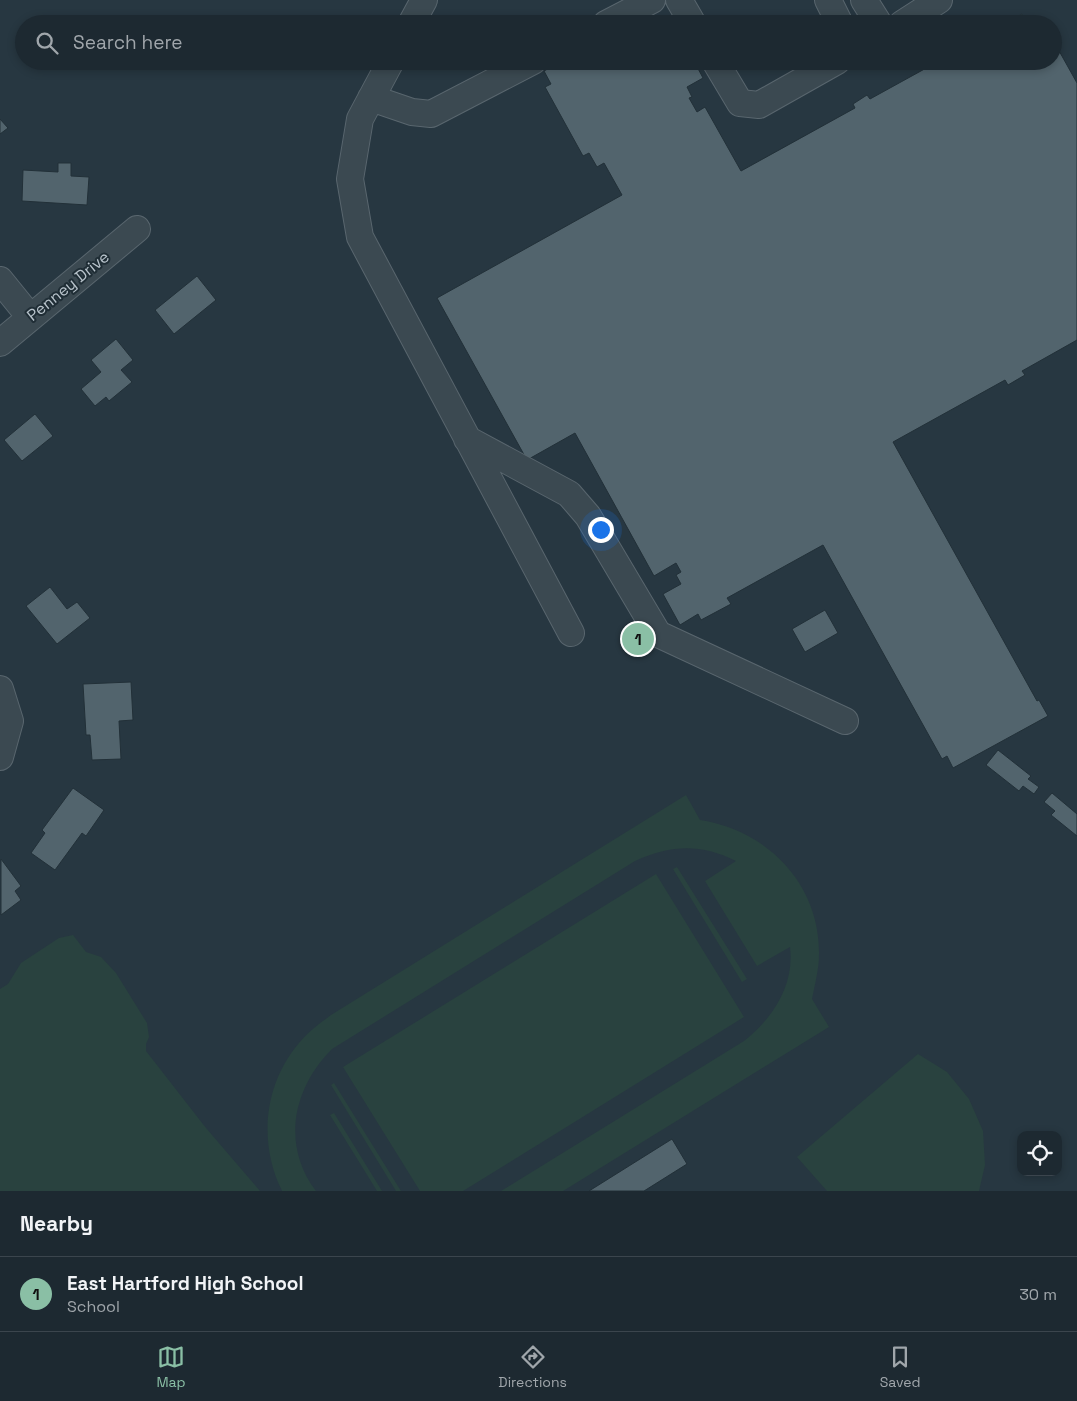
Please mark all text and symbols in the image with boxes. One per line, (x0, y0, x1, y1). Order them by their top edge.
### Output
search box (15, 15, 1062, 70)
icon: search (33, 29, 61, 57)
text: Search here (73, 30, 183, 55)
street label: Penney Drive (22, 246, 114, 326)
your location (588, 517, 614, 543)
pin: 1 (622, 620, 654, 658)
map controls (1017, 1131, 1062, 1176)
button: locate (1017, 1131, 1062, 1176)
text: Nearby (20, 1210, 93, 1237)
text: East Hartford High School (67, 1271, 303, 1296)
text: 1 (32, 1284, 40, 1305)
text: 30 m (1019, 1284, 1057, 1305)
text: School (67, 1296, 120, 1317)
tab: Map (156, 1343, 186, 1391)
tab: Directions (498, 1343, 567, 1391)
tab: Saved (880, 1343, 921, 1391)

